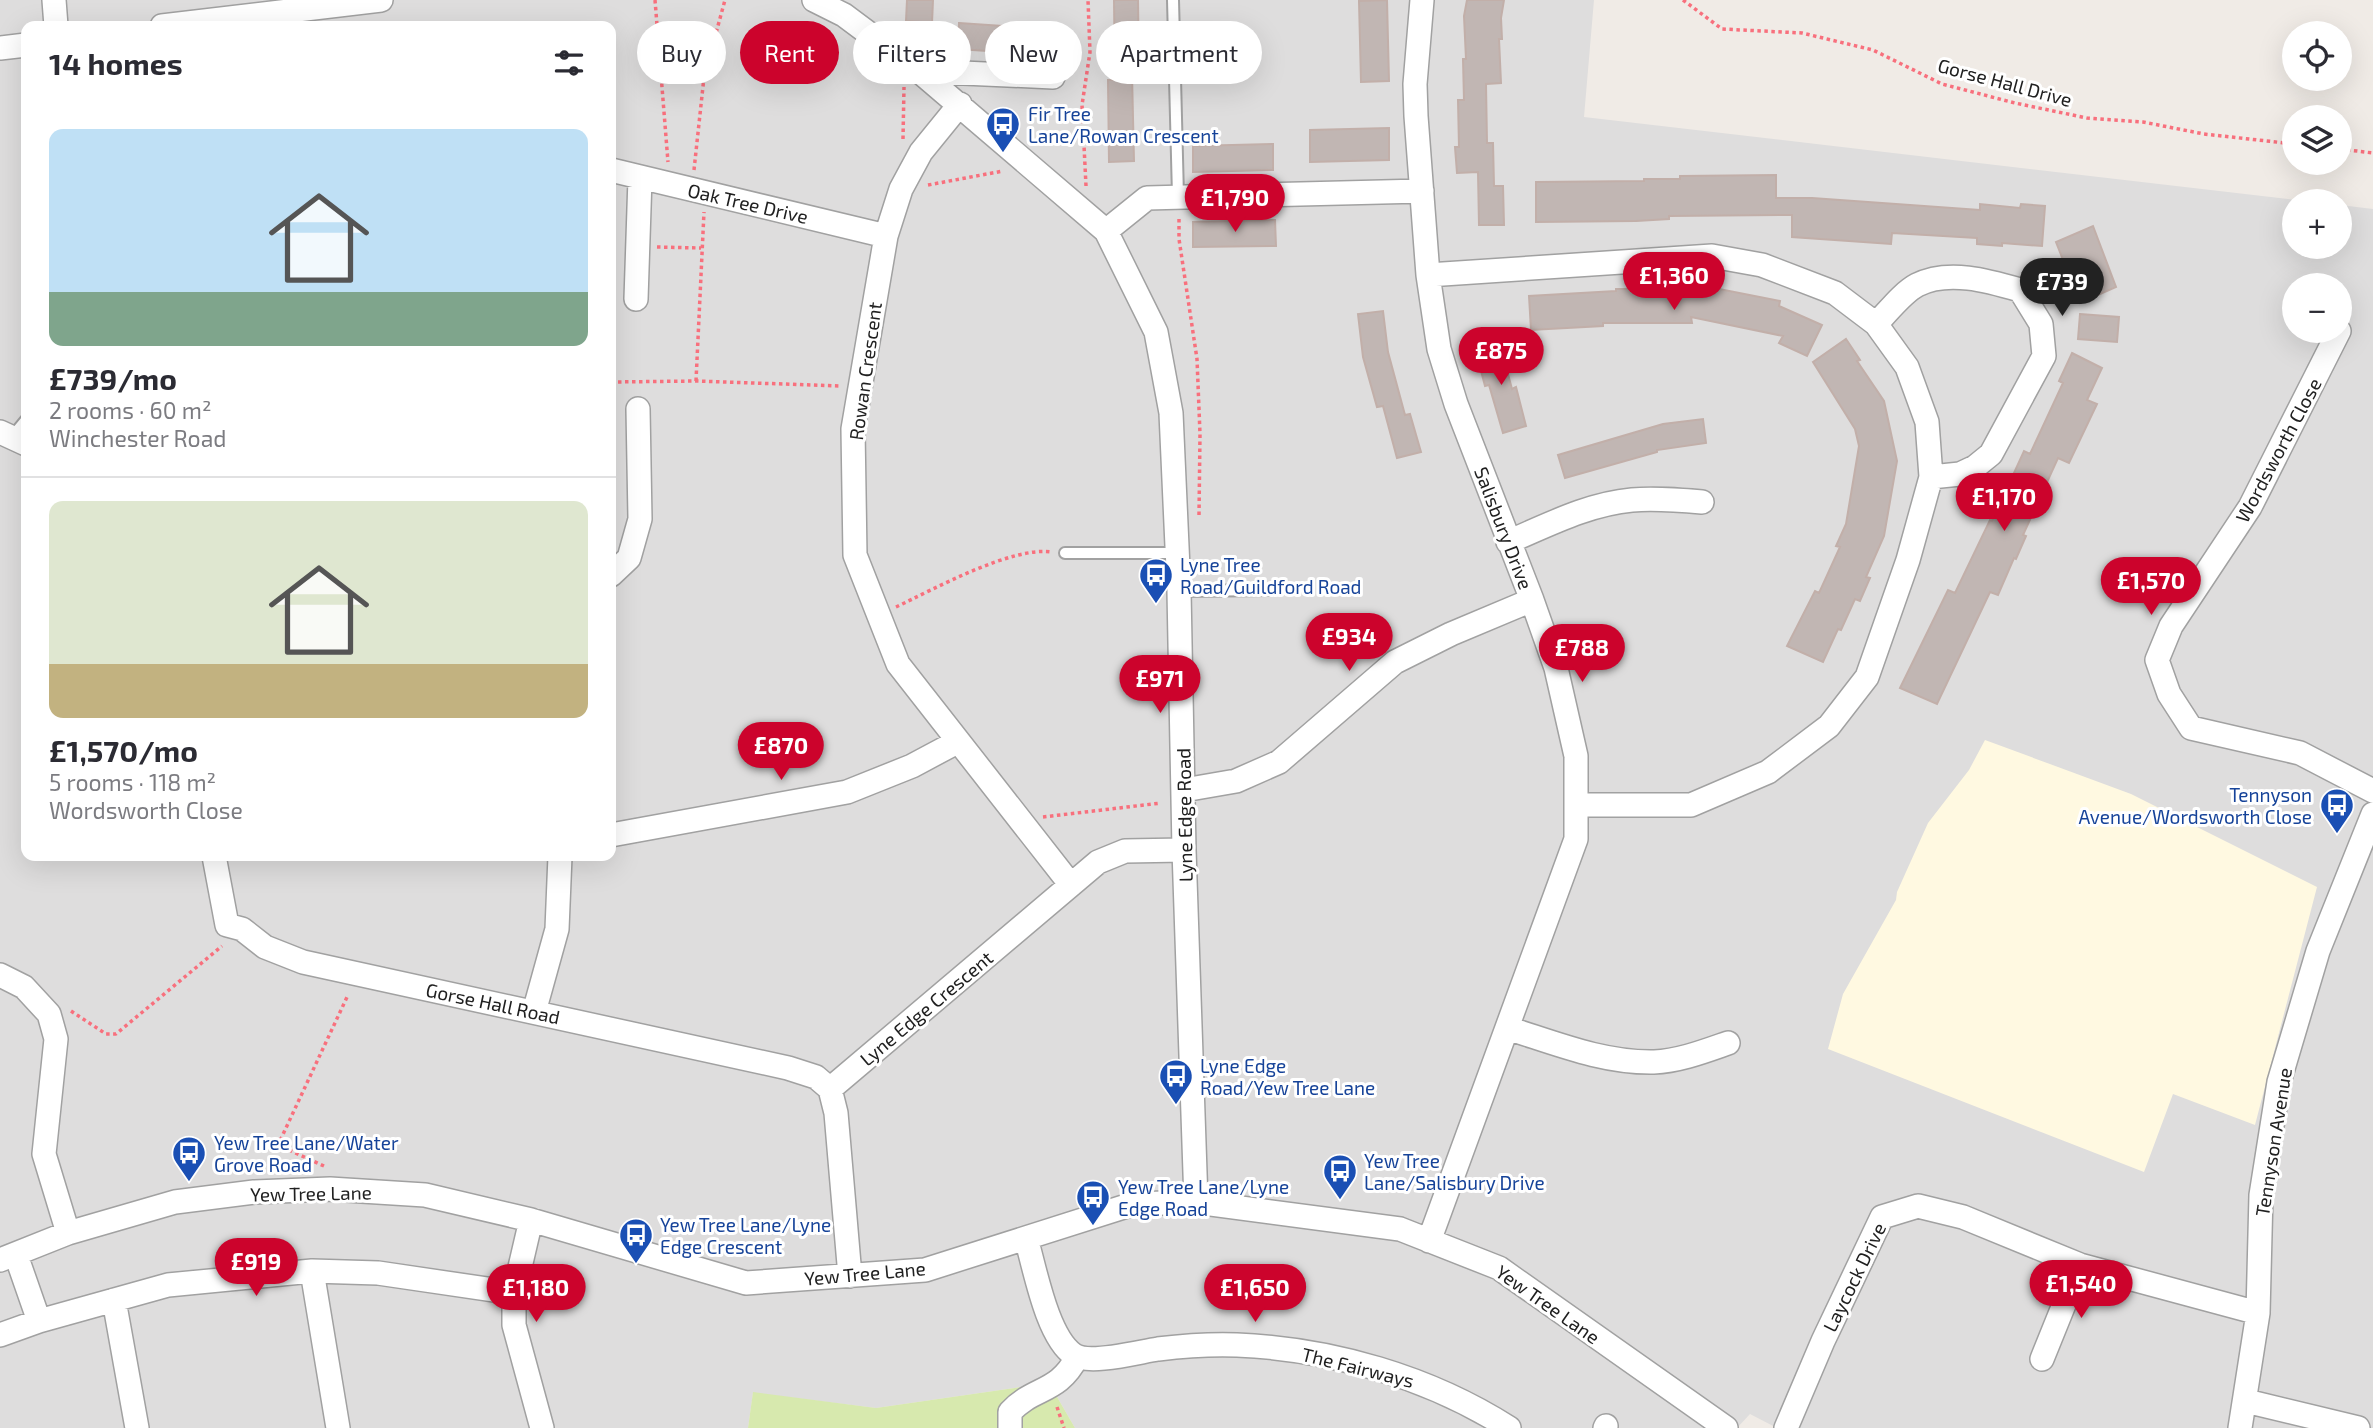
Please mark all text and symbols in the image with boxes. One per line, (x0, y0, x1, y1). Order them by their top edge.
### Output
chip: Buy (637, 21, 726, 84)
chip: Rent (740, 21, 839, 84)
chip: Filters (853, 21, 971, 84)
chip: New (985, 21, 1082, 84)
chip: Apartment (1096, 21, 1262, 84)
map controls (2282, 21, 2352, 343)
button: locate (2282, 21, 2352, 91)
icon: filters (550, 44, 588, 82)
text: 14 homes (49, 45, 183, 81)
street label: Gorse Hall Drive (1936, 53, 2074, 111)
place label: Fir Tree Lane/Rowan Crescent (1028, 102, 1219, 147)
bus stop icon: Fir Tree Lane/Rowan Crescent (984, 105, 1022, 154)
button: layers (2282, 105, 2352, 175)
pin: £1,790 (1178, 174, 1292, 234)
icon: home (256, 175, 382, 301)
street label: Oak Tree Drive (686, 178, 810, 228)
text: £1,790 (1201, 183, 1269, 211)
button: + (2282, 189, 2352, 259)
pin: £1,360 (1617, 252, 1731, 312)
pin: £739 (2021, 258, 2103, 318)
text: £1,360 (1639, 261, 1709, 289)
text: £739 (2036, 267, 2088, 295)
button: − (2282, 273, 2352, 343)
street label: Rowan Crescent (844, 300, 886, 442)
pin: £875 (1460, 328, 1542, 387)
text: £875 (1475, 336, 1527, 364)
text: £739/mo (49, 360, 177, 396)
street label: Wordsworth Close (2230, 374, 2326, 526)
text: 2 rooms · 60 m² (49, 396, 211, 424)
text: Winchester Road (49, 424, 226, 452)
street label: Salisbury Drive (1470, 463, 1538, 593)
pin: £1,170 (1947, 474, 2061, 533)
text: £1,170 (1972, 482, 2036, 510)
icon: home (256, 547, 382, 673)
place label: Lyne Tree Road/Guildford Road (1180, 553, 1362, 598)
bus stop icon: Lyne Tree Road/Guildford Road (1137, 556, 1175, 605)
pin: £1,570 (2094, 558, 2208, 617)
text: £1,570 (2117, 566, 2185, 594)
pin: £934 (1308, 614, 1390, 673)
text: £934 (1322, 622, 1376, 650)
pin: £788 (1541, 624, 1623, 684)
text: £788 (1555, 633, 1609, 661)
pin: £971 (1119, 656, 1201, 715)
text: £971 (1135, 664, 1185, 692)
pin: £870 (740, 722, 822, 782)
text: £870 (754, 731, 808, 759)
text: £1,570/mo (49, 732, 198, 768)
street label: Lyne Edge Road (1171, 748, 1197, 882)
text: 5 rooms · 118 m² (49, 768, 216, 796)
place label: Tennyson Avenue/Wordsworth Close (2078, 783, 2312, 828)
bus stop icon: Tennyson Avenue/Wordsworth Close (2318, 786, 2356, 835)
text: Wordsworth Close (49, 796, 243, 824)
street label: Lyne Edge Crescent (855, 946, 997, 1070)
street label: Gorse Hall Road (424, 978, 562, 1028)
place label: Lyne Edge Road/Yew Tree Lane (1200, 1054, 1375, 1099)
bus stop icon: Lyne Edge Road/Yew Tree Lane (1157, 1057, 1195, 1106)
street label: Tennyson Avenue (2250, 1066, 2296, 1218)
place label: Yew Tree Lane/Water Grove Road (214, 1131, 399, 1176)
bus stop icon: Yew Tree Lane/Water Grove Road (170, 1134, 208, 1183)
place label: Yew Tree Lane/Salisbury Drive (1364, 1149, 1545, 1194)
bus stop icon: Yew Tree Lane/Salisbury Drive (1321, 1152, 1359, 1201)
place label: Yew Tree Lane/Lyne Edge Road (1118, 1175, 1289, 1220)
bus stop icon: Yew Tree Lane/Lyne Edge Road (1074, 1178, 1112, 1227)
street label: Yew Tree Lane (250, 1180, 372, 1206)
place label: Yew Tree Lane/Lyne Edge Crescent (660, 1213, 831, 1258)
bus stop icon: Yew Tree Lane/Lyne Edge Crescent (617, 1216, 655, 1265)
street label: Laycock Drive (1818, 1219, 1890, 1335)
pin: £919 (215, 1238, 297, 1298)
text: £919 (231, 1247, 281, 1275)
street label: Yew Tree Lane (803, 1256, 927, 1290)
street label: Yew Tree Lane (1492, 1260, 1604, 1348)
pin: £1,540 (2024, 1260, 2138, 1320)
pin: £1,180 (479, 1264, 593, 1324)
pin: £1,650 (1198, 1264, 1312, 1324)
text: £1,540 (2046, 1269, 2116, 1297)
text: £1,180 (503, 1273, 569, 1301)
text: £1,650 (1220, 1273, 1290, 1301)
street label: The Fairways (1300, 1342, 1416, 1392)

